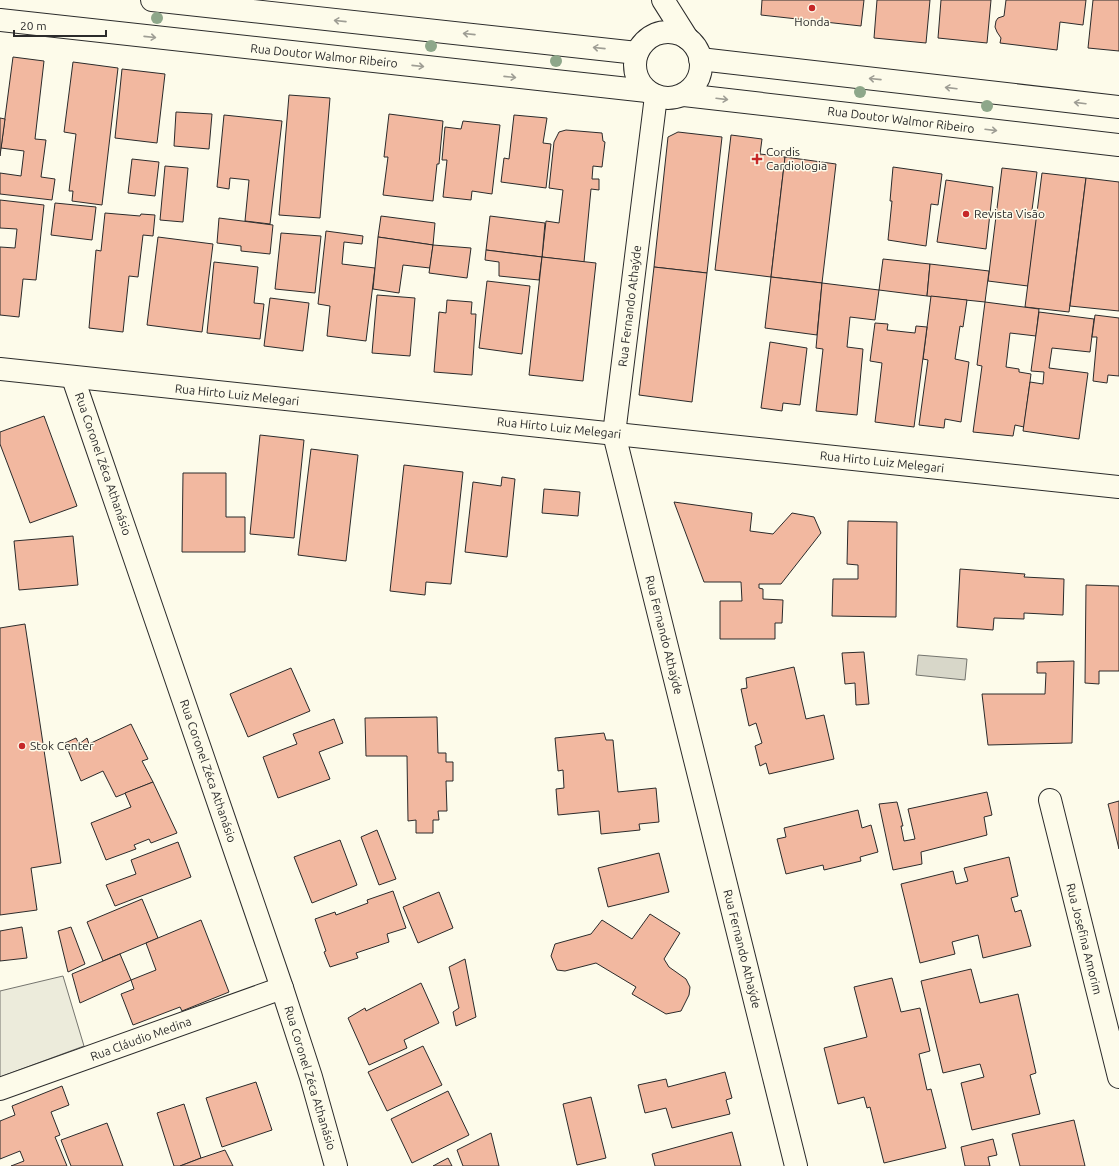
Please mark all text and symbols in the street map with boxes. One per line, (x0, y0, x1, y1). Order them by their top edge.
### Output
marker: Honda (807, 3, 817, 13)
scale bar (14, 12, 106, 38)
place label: Honda (794, 15, 830, 28)
one-way arrow (334, 17, 347, 24)
text: 20 m (20, 19, 47, 32)
one-way arrow (463, 31, 476, 38)
one-way arrow (143, 33, 156, 41)
street label: Rua Doutor Walmor Ribeiro (250, 41, 398, 70)
one-way arrow (593, 45, 606, 52)
one-way arrow (412, 63, 425, 70)
one-way arrow (503, 73, 516, 80)
one-way arrow (868, 75, 881, 83)
one-way arrow (945, 84, 958, 91)
one-way arrow (715, 96, 728, 103)
one-way arrow (1074, 99, 1087, 106)
street label: Rua Doutor Walmor Ribeiro (827, 104, 975, 135)
one-way arrow (984, 127, 997, 134)
place label: Cordis Cardiologia (766, 145, 827, 172)
marker: Cordis Cardiologia (751, 153, 763, 165)
place label: Revista Visão (974, 207, 1045, 220)
marker: Revista Visão (961, 209, 971, 219)
street label: Rua Fernando Athaýde (616, 244, 643, 367)
street label: Rua Hirto Luiz Melegari (174, 382, 300, 408)
street label: Rua Coronel Zéca Athanásio (73, 391, 134, 537)
street label: Rua Hirto Luiz Melegari (496, 415, 622, 441)
street label: Rua Hirto Luiz Melegari (819, 449, 945, 475)
street label: Rua Fernando Athaýde (643, 574, 686, 696)
street label: Rua Coronel Zéca Athanásio (178, 698, 239, 844)
place label: Stok Center (30, 739, 94, 752)
marker: Stok Center (17, 741, 27, 751)
street label: Rua Josefina Amorim (1064, 882, 1105, 996)
street label: Rua Fernando Athaýde (721, 888, 764, 1010)
street label: Rua Coronel Zéca Athanásio (282, 1004, 339, 1152)
street label: Rua Cláudio Medina (89, 1014, 193, 1063)

